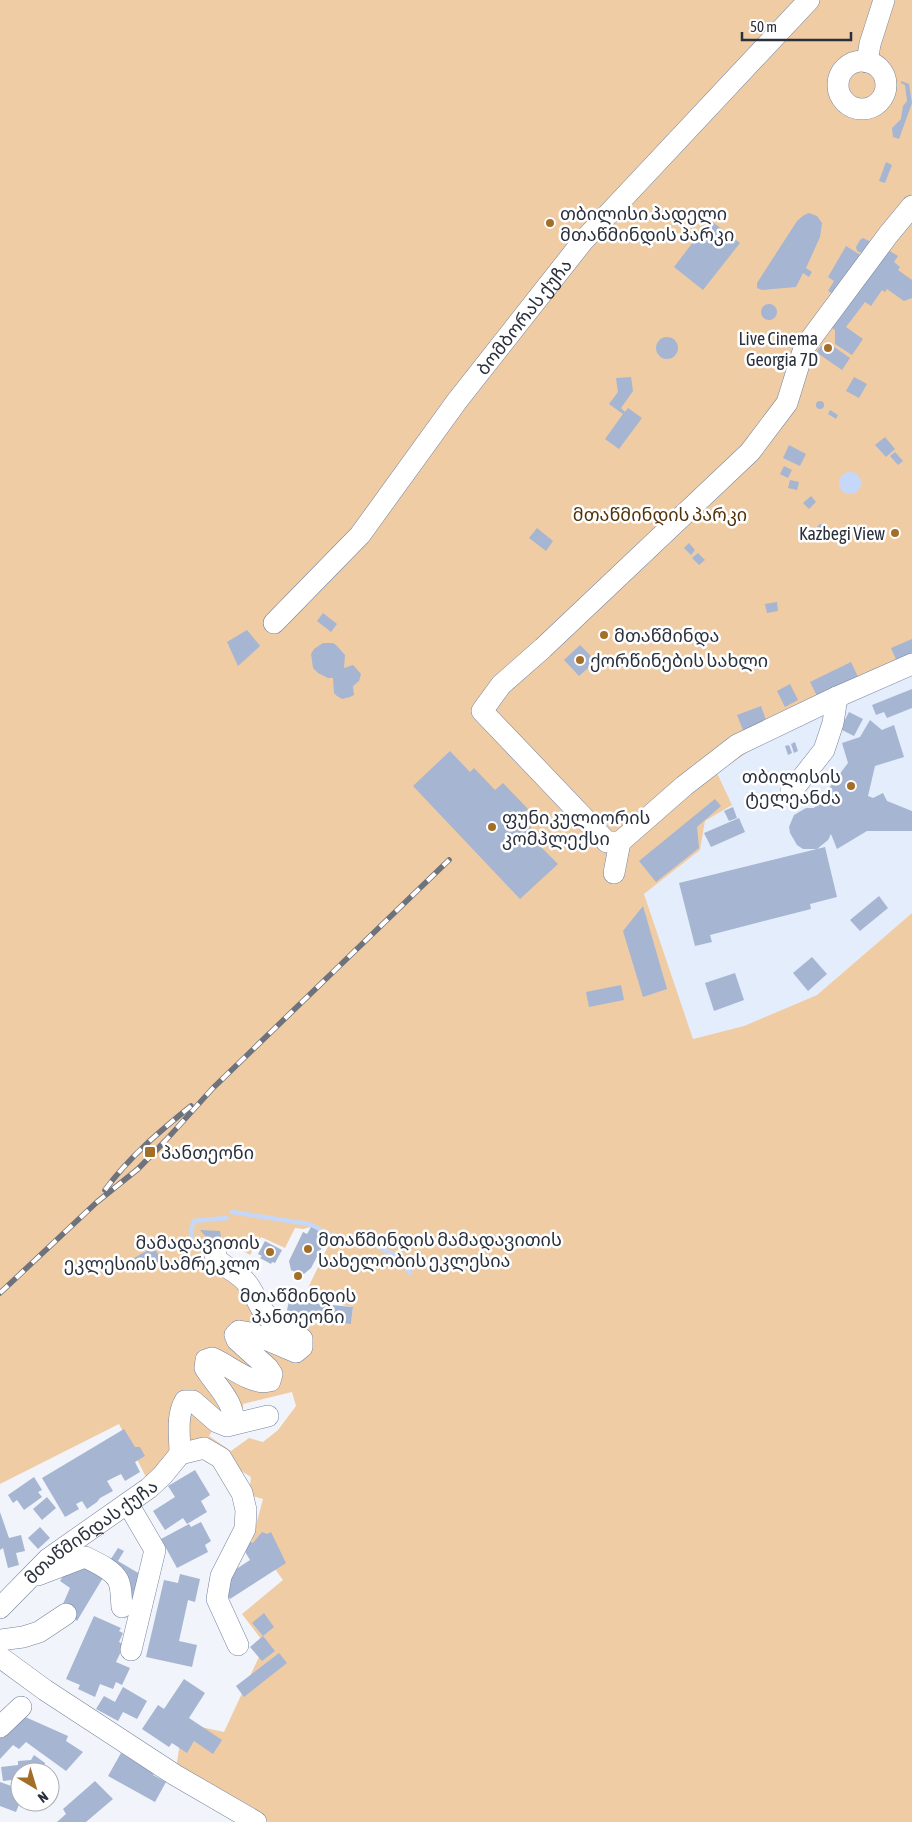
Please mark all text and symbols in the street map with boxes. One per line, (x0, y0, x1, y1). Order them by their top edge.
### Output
scale bar (742, 10, 851, 42)
text: 50 m (750, 18, 777, 35)
place label: თბილისი პადელი მთაწმინდის პარკი (560, 203, 734, 246)
marker: თბილისი პადელი მთაწმინდის პარკი (544, 217, 556, 229)
street label: ბომბორას ქუჩა (472, 254, 576, 379)
place label: Live Cinema Georgia 7D (739, 328, 818, 370)
marker: Live Cinema Georgia 7D (822, 342, 834, 354)
park label: მთაწმინდის პარკი (573, 504, 747, 526)
place label: Kazbegi View (799, 523, 885, 544)
marker: Kazbegi View (889, 527, 901, 539)
place label: მთაწმინდა (614, 625, 719, 647)
marker: მთაწმინდა (598, 629, 610, 641)
place label: ქორწინების სახლი (590, 650, 768, 672)
marker: ქორწინების სახლი (574, 654, 586, 666)
place label: თბილისის ტელეანძა (742, 766, 841, 809)
marker: თბილისის ტელეანძა (845, 780, 857, 792)
place label: ფუნიკულიორის კომპლექსი (502, 807, 651, 850)
marker: ფუნიკულიორის კომპლექსი (486, 821, 498, 833)
place label: პანთეონი (161, 1142, 254, 1164)
marker: პანთეონი (143, 1145, 157, 1159)
place label: მთაწმინდის მამადავითის სახელობის ეკლესია (318, 1229, 562, 1272)
place label: მამადავითის ეკლესიის სამრეკლო (64, 1232, 260, 1275)
marker: მთაწმინდის მამადავითის სახელობის ეკლესია (302, 1243, 314, 1255)
marker: მამადავითის ეკლესიის სამრეკლო (264, 1246, 276, 1258)
marker: მთაწმინდის პანთეონი (292, 1270, 304, 1282)
place label: მთაწმინდის პანთეონი (240, 1285, 356, 1328)
street label: მთაწმინდას ქუჩა (19, 1475, 162, 1588)
north arrow (10, 1762, 60, 1812)
text: N (35, 1788, 51, 1806)

